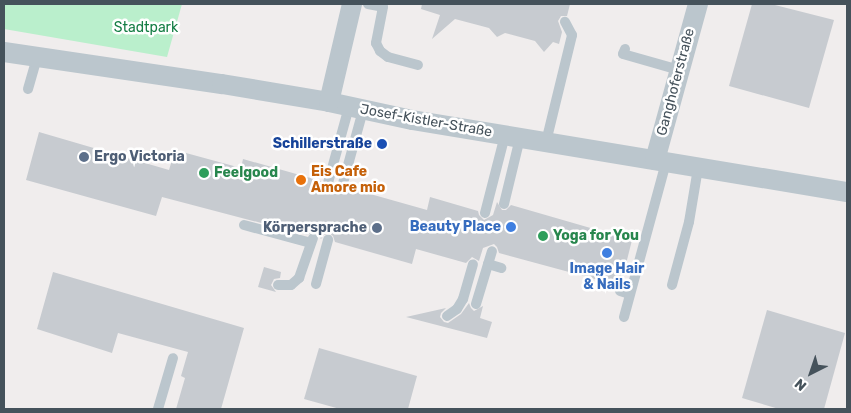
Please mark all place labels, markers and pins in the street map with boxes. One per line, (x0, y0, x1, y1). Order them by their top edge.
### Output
place label: Schillerstraße (273, 136, 372, 152)
marker: Schillerstraße (376, 138, 388, 150)
place label: Ergo Victoria (94, 149, 185, 165)
marker: Ergo Victoria (78, 151, 90, 163)
place label: Eis Cafe Amore mio (311, 164, 385, 196)
place label: Feelgood (214, 165, 278, 181)
marker: Feelgood (198, 167, 210, 179)
marker: Eis Cafe Amore mio (295, 174, 307, 186)
place label: Beauty Place (409, 219, 501, 235)
place label: Körpersprache (263, 220, 367, 236)
marker: Beauty Place (505, 221, 517, 233)
marker: Körpersprache (371, 222, 383, 234)
place label: Yoga for You (553, 228, 640, 244)
marker: Yoga for You (537, 230, 549, 242)
marker: Image Hair & Nails (601, 247, 613, 259)
place label: Image Hair & Nails (570, 261, 644, 294)

